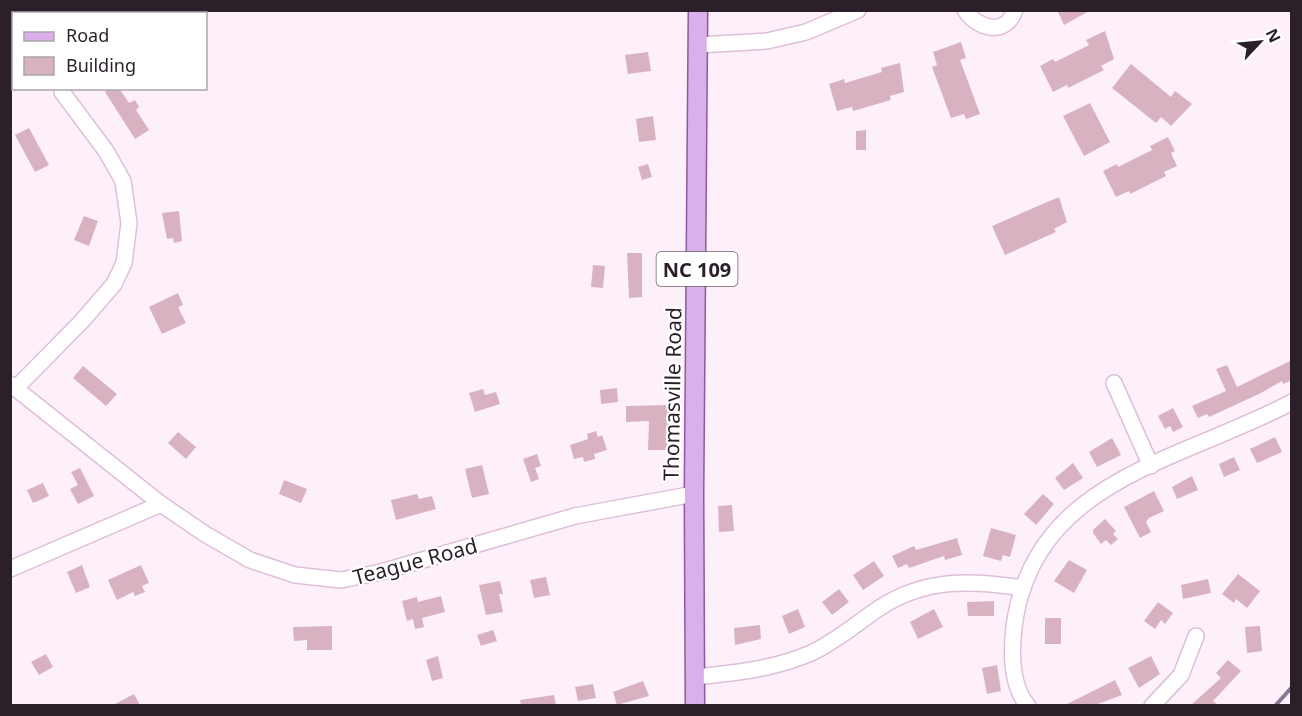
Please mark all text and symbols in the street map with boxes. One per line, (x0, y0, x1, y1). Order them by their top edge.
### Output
legend (12, 12, 207, 90)
north arrow (1230, 12, 1290, 72)
text: Road (66, 23, 109, 47)
text: N (1261, 25, 1286, 46)
text: Building (66, 53, 136, 77)
road number: NC 109 (656, 252, 738, 286)
street label: Thomasville Road (656, 307, 688, 481)
street label: Teague Road (350, 531, 480, 591)

